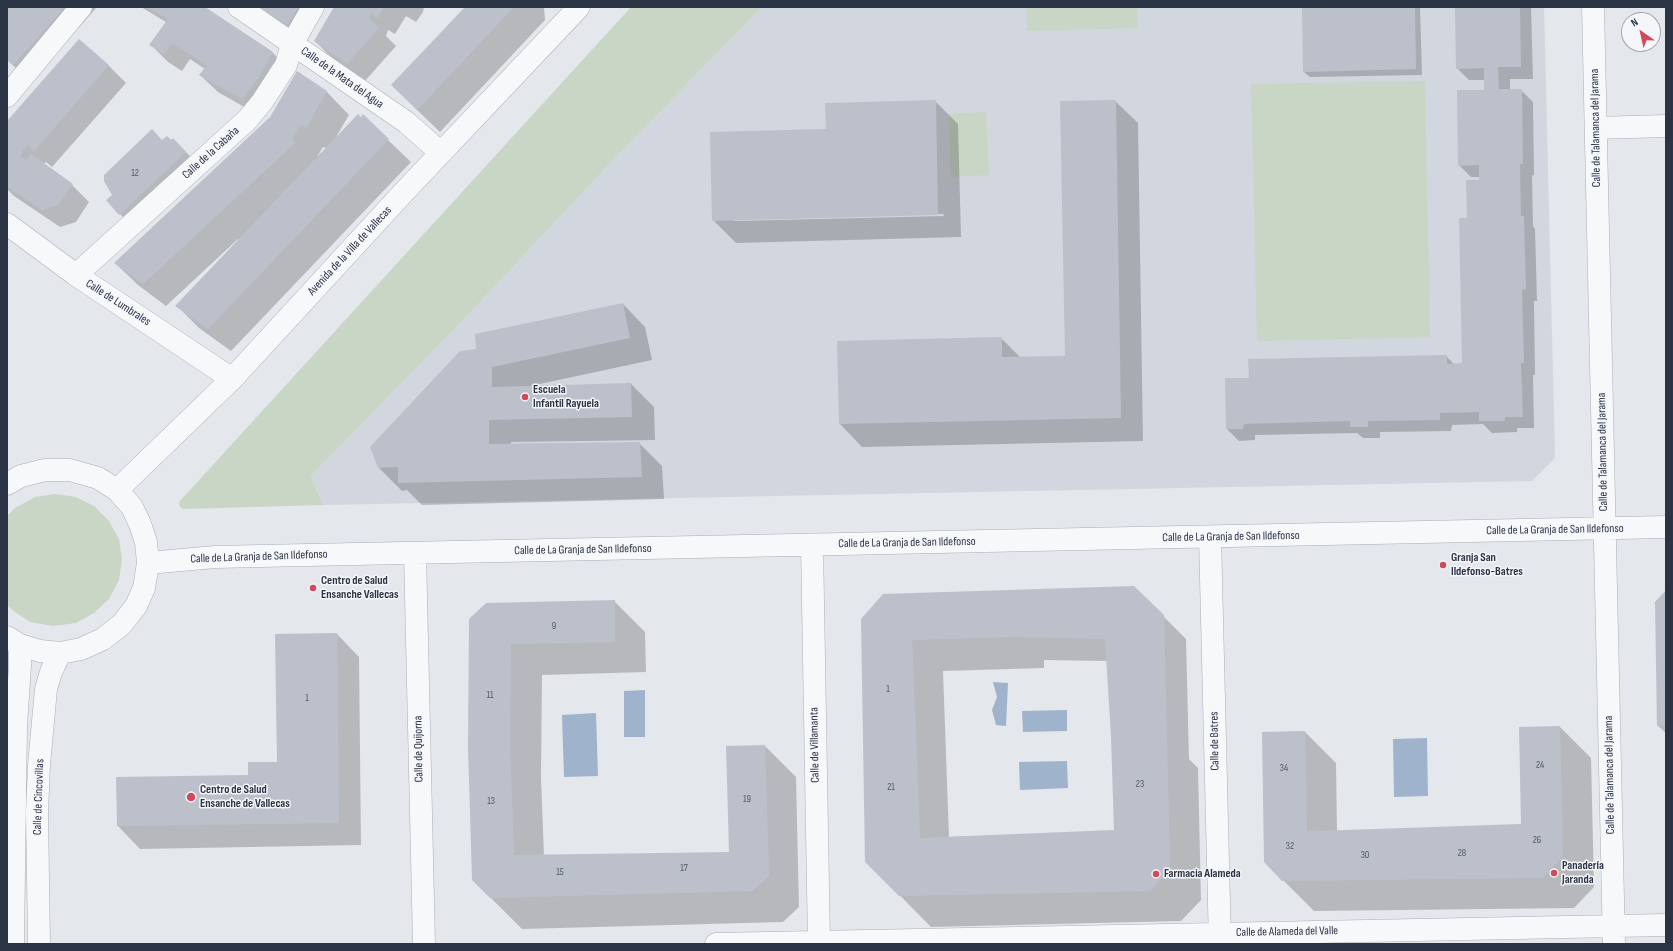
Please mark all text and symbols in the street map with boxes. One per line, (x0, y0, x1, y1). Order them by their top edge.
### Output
north arrow (1621, 12, 1661, 52)
text: N (1628, 15, 1641, 29)
street label: Calle de la Mata del Agua (298, 44, 386, 112)
street label: Calle de Talamanca del Jarama (1588, 69, 1604, 187)
street label: Calle de la Cabaña (180, 124, 242, 182)
house number: 12 (131, 167, 139, 179)
street label: Avenida de la Villa de Vallecas (305, 203, 395, 299)
street label: Calle de Lumbrales (83, 277, 153, 329)
place label: Escuela Infantil Rayuela (533, 383, 599, 411)
marker: Escuela Infantil Rayuela (520, 392, 530, 402)
street label: Calle de Talamanca del Jarama (1595, 393, 1611, 511)
street label: Calle de La Granja de San Ildefonso (1486, 522, 1624, 538)
street label: Calle de La Granja de San Ildefonso (1162, 529, 1300, 545)
street label: Calle de La Granja de San Ildefonso (838, 535, 976, 551)
street label: Calle de La Granja de San Ildefonso (514, 542, 652, 558)
street label: Calle de La Granja de San Ildefonso (190, 547, 328, 567)
place label: Granja San Ildefonso-Batres (1451, 551, 1523, 579)
marker: Granja San Ildefonso-Batres (1438, 560, 1448, 570)
place label: Centro de Salud Ensanche Vallecas (321, 574, 399, 602)
marker: Centro de Salud Ensanche Vallecas (308, 583, 318, 593)
house number: 9 (552, 620, 556, 632)
house number: 1 (886, 683, 890, 695)
house number: 11 (487, 689, 493, 701)
house number: 1 (305, 692, 309, 704)
street label: Calle de Villamanta (807, 707, 823, 783)
street label: Calle de Batres (1207, 711, 1223, 771)
street label: Calle de Quijorna (411, 716, 427, 782)
street label: Calle de Talamanca del Jarama (1602, 716, 1618, 834)
street label: Calle de Cincovillas (30, 759, 48, 835)
house number: 24 (1536, 759, 1544, 771)
house number: 34 (1280, 762, 1288, 774)
house number: 23 (1136, 778, 1144, 790)
house number: 21 (887, 781, 895, 793)
place label: Centro de Salud Ensanche de Vallecas (200, 783, 290, 811)
marker: Centro de Salud Ensanche de Vallecas (185, 791, 197, 803)
house number: 19 (743, 793, 751, 805)
house number: 13 (487, 795, 495, 807)
house number: 26 (1533, 834, 1541, 846)
house number: 32 (1286, 840, 1294, 852)
house number: 28 (1458, 847, 1466, 859)
house number: 30 (1361, 849, 1369, 861)
place label: Panadería Jaranda (1562, 859, 1604, 887)
house number: 17 (680, 862, 688, 874)
house number: 15 (556, 866, 564, 878)
place label: Farmacia Alameda (1164, 867, 1241, 881)
marker: Panadería Jaranda (1549, 868, 1559, 878)
marker: Farmacia Alameda (1151, 869, 1161, 879)
street label: Calle de Alameda del Valle (1236, 924, 1338, 940)

